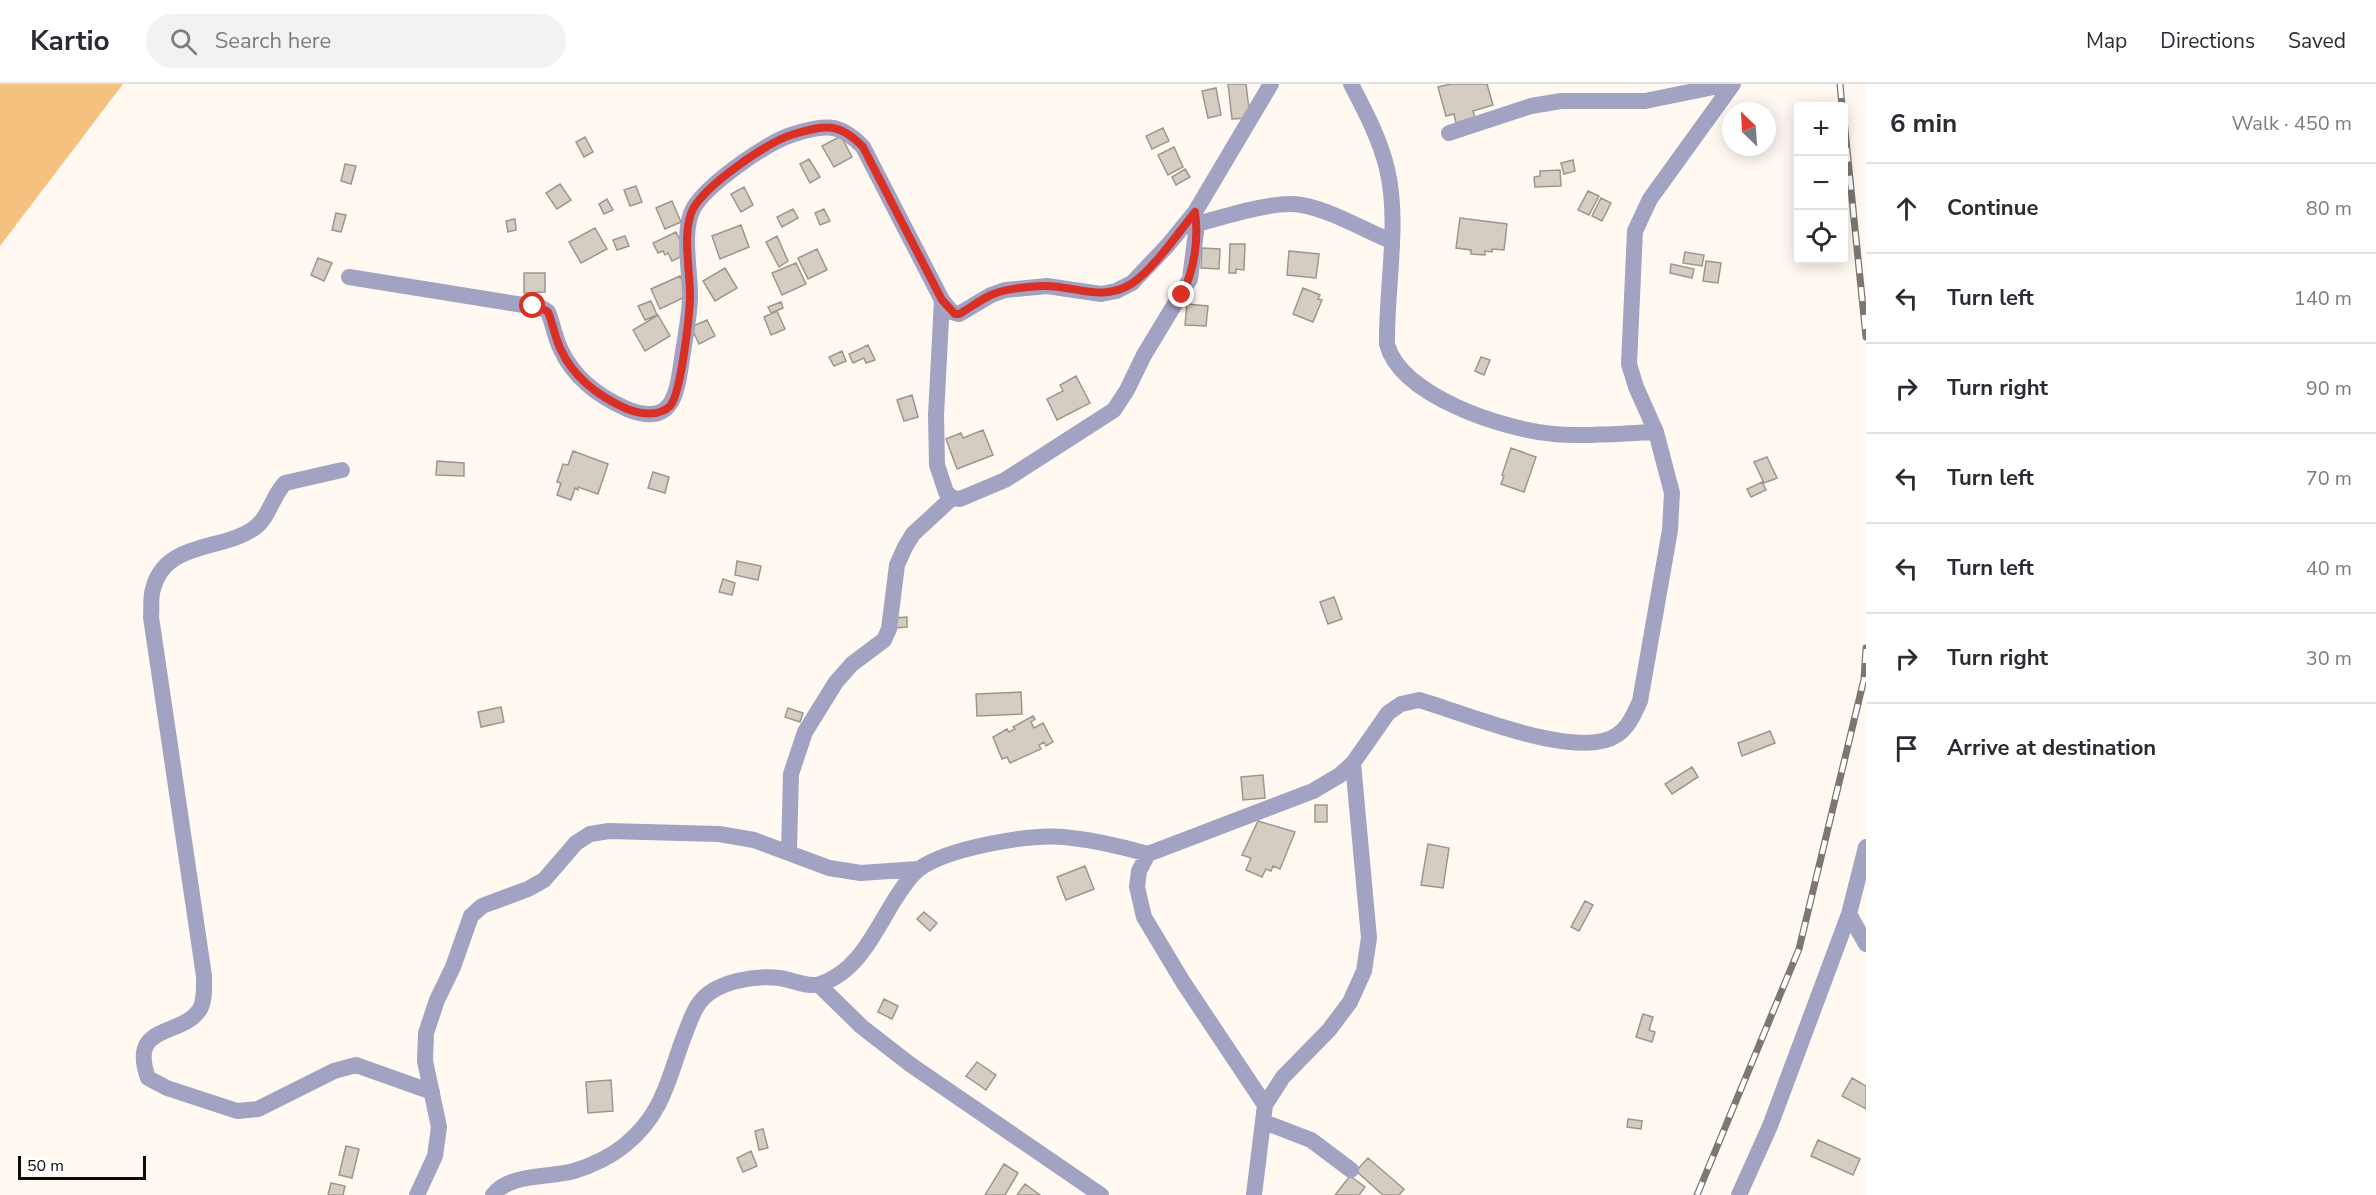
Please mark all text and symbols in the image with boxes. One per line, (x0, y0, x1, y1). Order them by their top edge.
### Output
search box (146, 14, 566, 68)
text: Kartio (30, 22, 110, 60)
icon: search (167, 25, 200, 58)
text: Search here (215, 26, 331, 56)
text: Map (2086, 27, 2127, 55)
text: Directions (2160, 27, 2255, 55)
text: Saved (2288, 27, 2346, 55)
north arrow (1722, 102, 1776, 156)
map controls (1794, 102, 1848, 264)
button: + (1794, 102, 1848, 156)
text: 6 min (1890, 106, 1957, 141)
text: Walk · 450 m (2232, 110, 2352, 137)
button: − (1794, 156, 1848, 210)
icon: ahead (1890, 192, 1923, 225)
text: Continue (1947, 193, 2038, 223)
text: 80 m (2306, 195, 2352, 222)
button: locate (1794, 210, 1848, 264)
route end (1168, 281, 1194, 307)
icon: left (1890, 282, 1923, 315)
text: Turn left (1947, 283, 2034, 313)
text: 140 m (2294, 285, 2352, 312)
route start (519, 292, 545, 318)
icon: right (1890, 372, 1923, 405)
text: Turn right (1947, 373, 2048, 403)
text: 90 m (2306, 375, 2352, 402)
icon: left (1890, 462, 1923, 495)
text: Turn left (1947, 463, 2034, 493)
text: 70 m (2306, 465, 2352, 492)
icon: left (1890, 552, 1923, 585)
text: Turn left (1947, 553, 2034, 583)
text: 40 m (2306, 555, 2352, 582)
icon: right (1890, 642, 1923, 675)
text: Turn right (1947, 643, 2048, 673)
text: 30 m (2306, 645, 2352, 672)
icon: arrive (1890, 732, 1923, 765)
text: Arrive at destination (1947, 733, 2156, 763)
scale bar (18, 1153, 146, 1180)
text: 50 m (27, 1155, 64, 1177)

